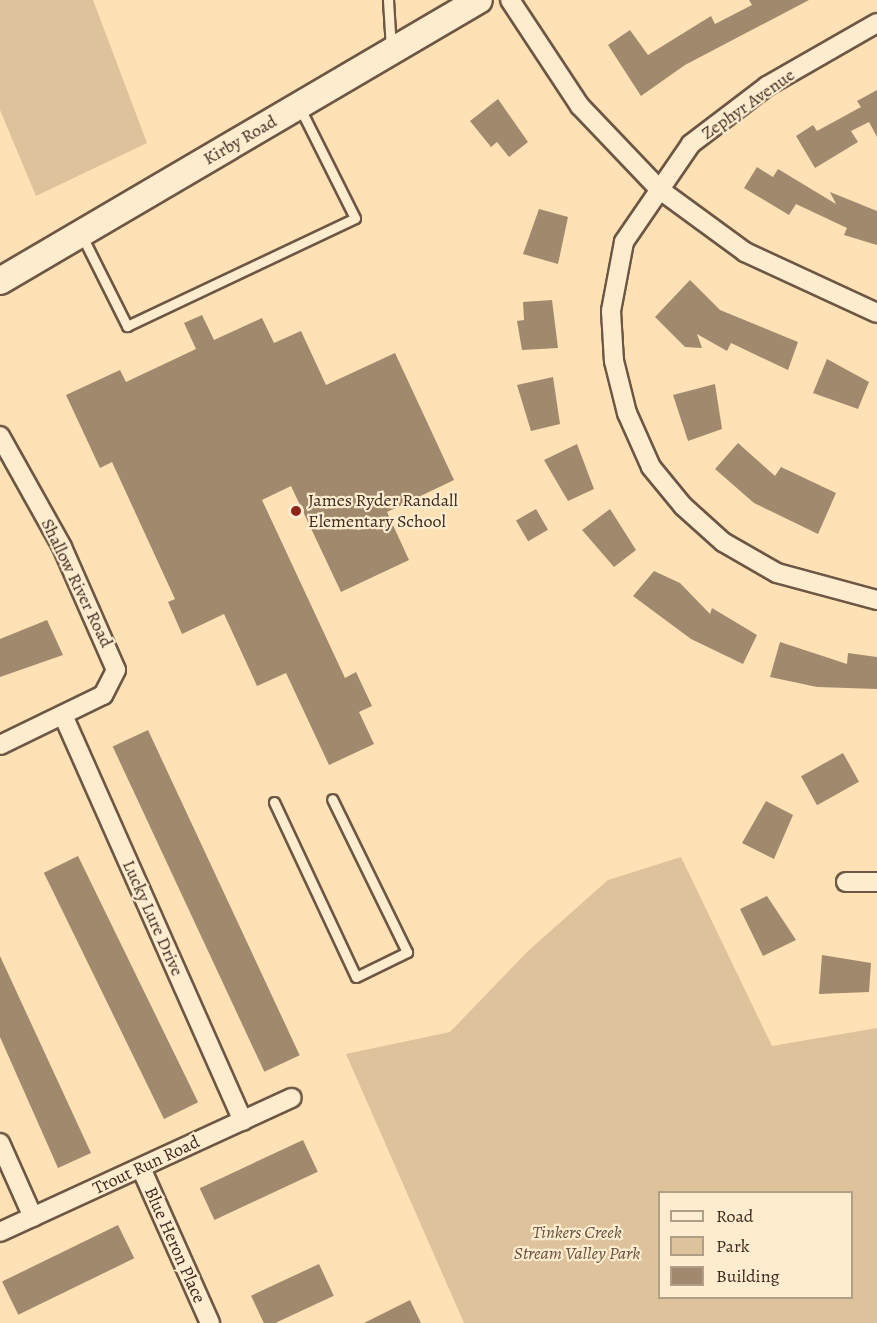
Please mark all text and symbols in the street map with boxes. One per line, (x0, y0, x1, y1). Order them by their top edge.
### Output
street label: Zephyr Avenue (697, 64, 799, 144)
street label: Kirby Road (199, 110, 281, 170)
place label: James Ryder Randall Elementary School (308, 490, 458, 532)
marker: James Ryder Randall Elementary School (289, 504, 303, 518)
street label: Shallow River Road (36, 515, 118, 651)
street label: Lucky Lure Drive (118, 857, 188, 979)
street label: Trout Run Road (89, 1131, 203, 1199)
street label: Blue Heron Place (140, 1184, 210, 1306)
legend (658, 1191, 853, 1299)
text: Road (716, 1204, 753, 1228)
park label: Tinkers Creek Stream Valley Park (514, 1222, 640, 1264)
text: Park (716, 1234, 750, 1258)
text: Building (716, 1264, 780, 1288)

